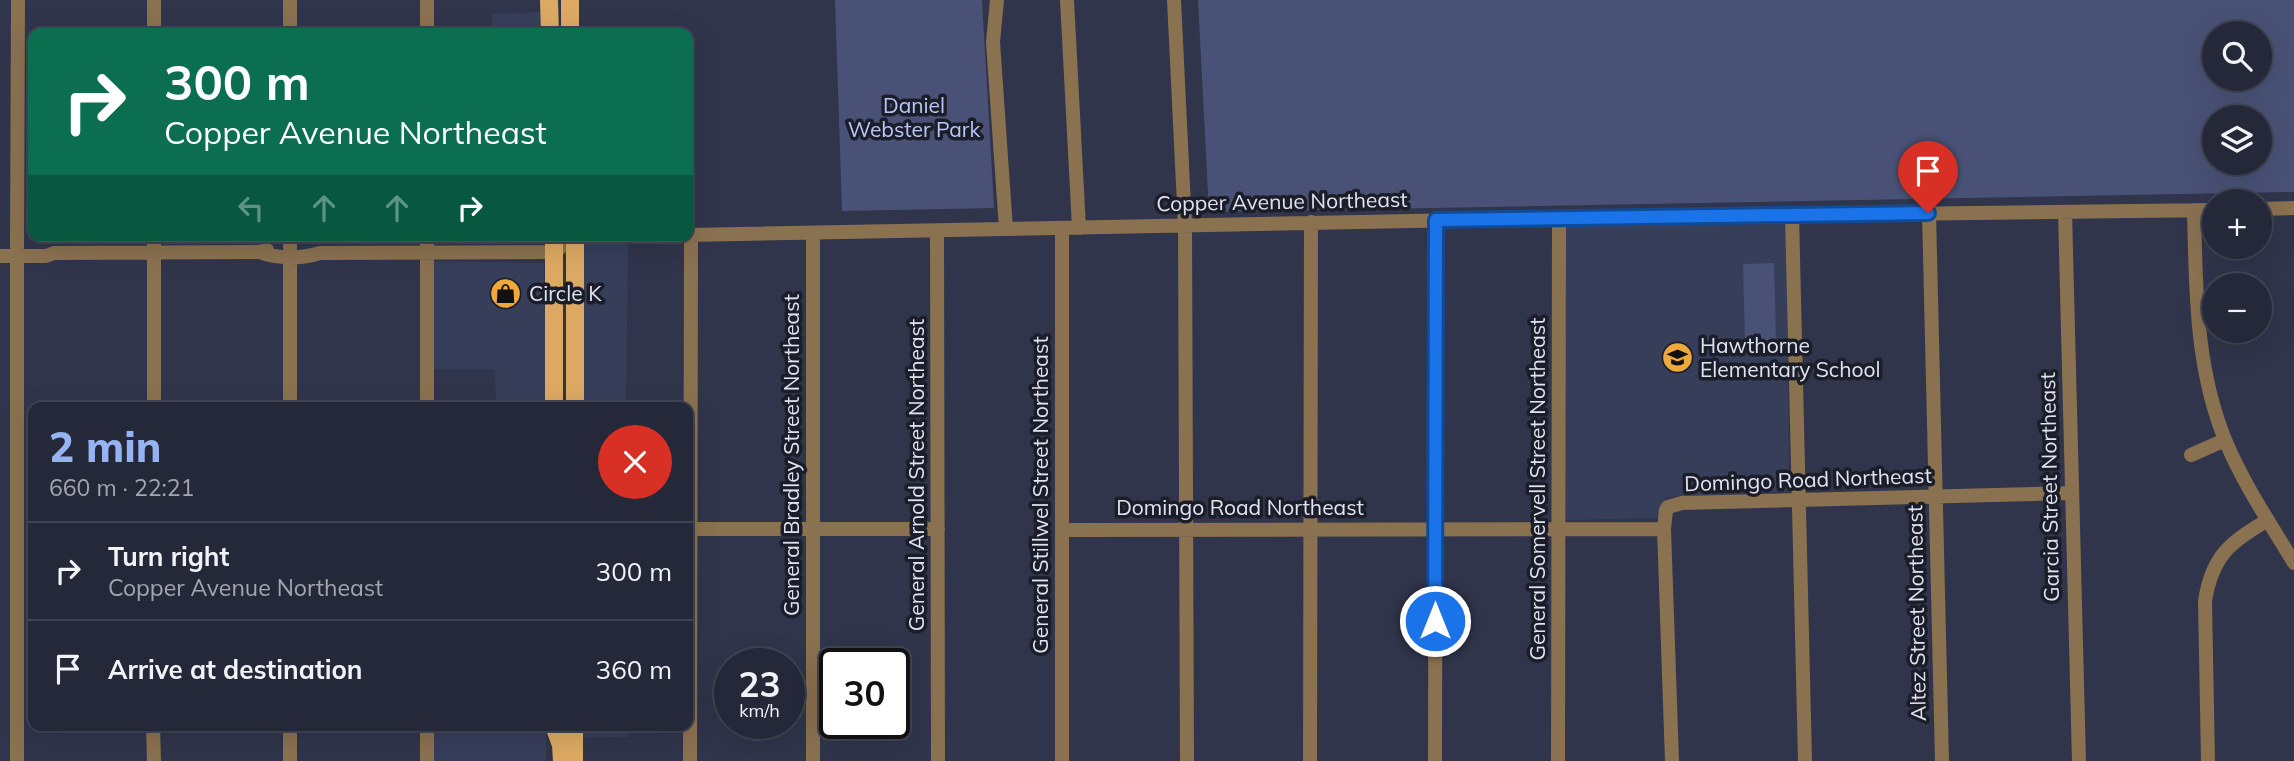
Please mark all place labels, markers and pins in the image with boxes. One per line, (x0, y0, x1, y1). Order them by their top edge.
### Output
pin (1898, 141, 1958, 213)
shop icon: Circle K (489, 277, 523, 311)
place label: Circle K (529, 280, 602, 306)
place label: Hawthorne Elementary School (1700, 332, 1881, 382)
school or university icon: Hawthorne Elementary School (1660, 341, 1694, 375)

